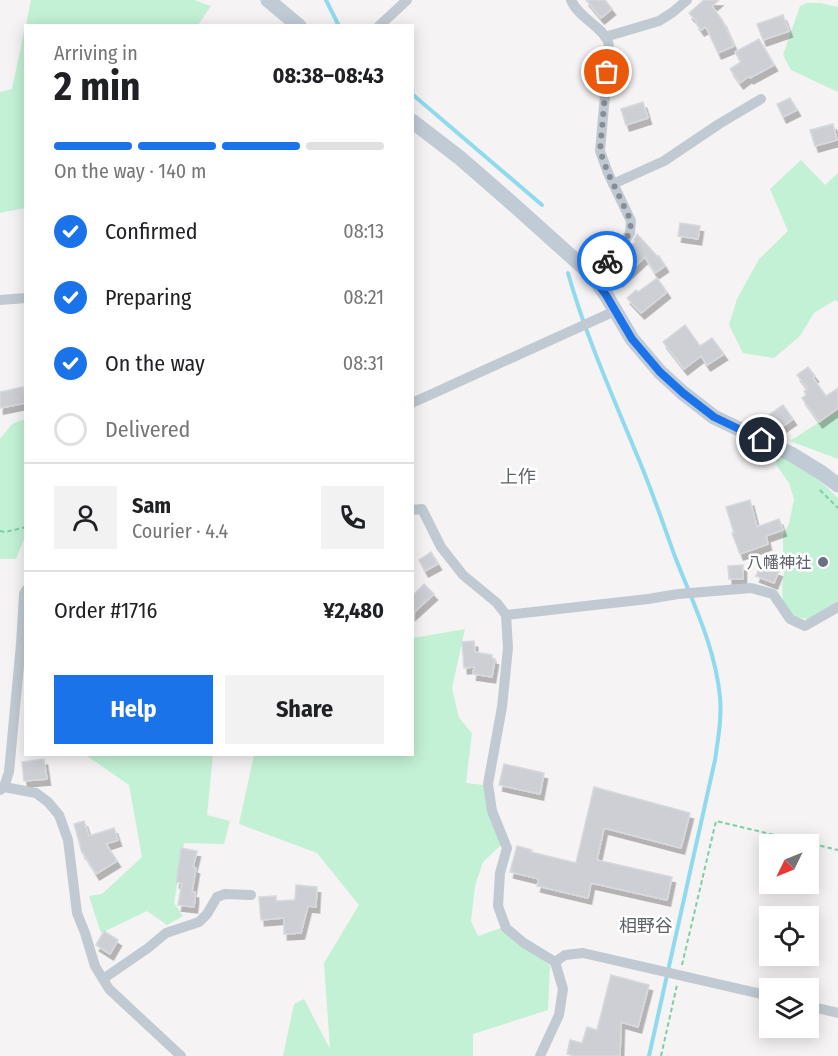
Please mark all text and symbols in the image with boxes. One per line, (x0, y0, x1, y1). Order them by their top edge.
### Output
text: Arriving in (54, 41, 138, 65)
pin (581, 46, 632, 97)
icon: bag (590, 55, 623, 88)
text: 08:38–08:43 (272, 62, 384, 89)
text: 2 min (54, 64, 140, 110)
text: On the way · 140 m (54, 159, 206, 183)
icon: check (54, 215, 87, 248)
text: Confirmed (105, 218, 198, 245)
text: 08:13 (343, 219, 384, 243)
courier (577, 231, 637, 291)
icon: bike (591, 245, 624, 278)
icon: check (54, 281, 87, 314)
text: Preparing (105, 284, 191, 311)
text: 08:21 (343, 285, 384, 309)
icon: check (54, 347, 87, 380)
text: On the way (105, 350, 205, 377)
text: 08:31 (343, 351, 384, 375)
pin (736, 414, 787, 465)
text: Delivered (105, 416, 190, 443)
icon: home (745, 423, 778, 456)
district label: 上作 (500, 466, 536, 488)
button: person (54, 486, 117, 549)
button: phone (321, 486, 384, 549)
text: Sam (132, 492, 171, 519)
text: Courier · 4.4 (132, 519, 228, 543)
place label: 八幡神社 (747, 553, 811, 572)
marker: 八幡神社 (816, 555, 830, 569)
text: Order #1716 (54, 597, 157, 624)
text: ¥2,480 (323, 597, 384, 624)
button: Help (54, 675, 213, 744)
button: Share (225, 675, 384, 744)
north arrow (759, 834, 819, 894)
map controls (759, 834, 819, 1038)
button: locate (759, 906, 819, 966)
district label: 相野谷 (619, 915, 673, 937)
button: layers (759, 978, 819, 1038)

